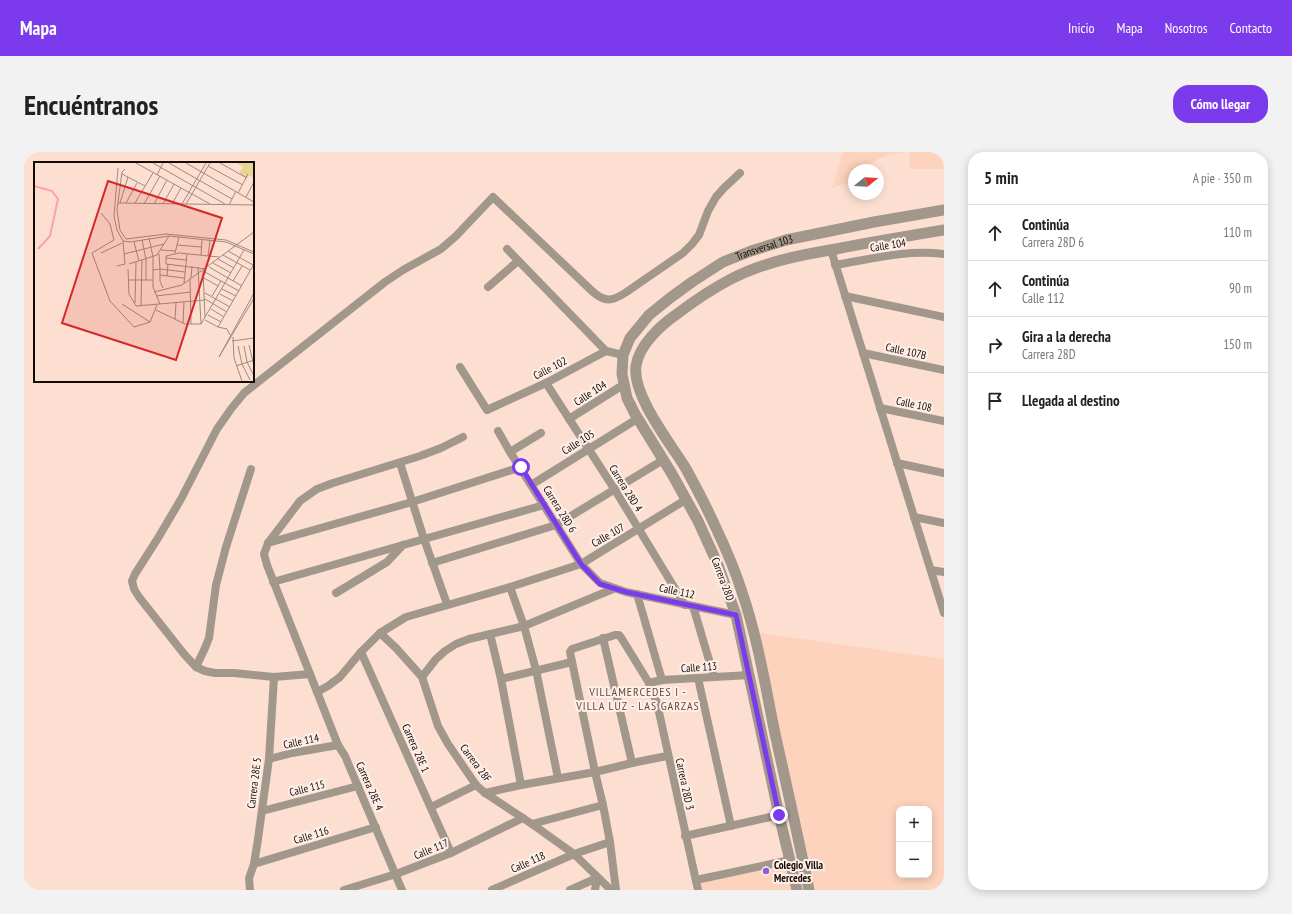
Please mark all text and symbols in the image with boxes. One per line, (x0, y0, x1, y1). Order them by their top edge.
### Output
text: Mapa (20, 16, 57, 40)
text: Inicio (1068, 19, 1095, 37)
text: Mapa (1117, 19, 1143, 37)
text: Nosotros (1165, 19, 1208, 37)
text: Contacto (1230, 19, 1272, 37)
button: Cómo llegar (1173, 85, 1268, 123)
text: Encuéntranos (24, 86, 158, 123)
inset map (34, 162, 254, 382)
north arrow (848, 164, 884, 200)
text: 5 min (984, 167, 1018, 189)
text: A pie · 350 m (1193, 170, 1252, 187)
text: Continúa (1022, 215, 1069, 234)
icon: ahead (984, 222, 1006, 244)
text: 110 m (1223, 224, 1252, 241)
street label: Transversal 103 (733, 232, 794, 263)
text: Carrera 28D 6 (1022, 234, 1084, 251)
street label: Calle 104 (869, 235, 907, 255)
text: Continúa (1022, 271, 1069, 290)
icon: ahead (984, 278, 1006, 300)
text: 90 m (1229, 280, 1252, 297)
text: Calle 112 (1022, 290, 1065, 307)
text: Gira a la derecha (1022, 327, 1111, 346)
icon: right (984, 334, 1006, 356)
text: 150 m (1223, 336, 1252, 353)
street label: Calle 107B (884, 340, 928, 362)
text: Carrera 28D (1022, 346, 1076, 363)
street label: Calle 102 (531, 354, 569, 382)
street label: Calle 104 (571, 377, 609, 409)
icon: arrive (984, 390, 1006, 412)
text: Llegada al destino (1022, 391, 1120, 410)
street label: Calle 108 (895, 393, 933, 415)
street label: Calle 105 (559, 426, 597, 458)
route start (512, 458, 530, 476)
street label: Carrera 28D 4 (606, 462, 646, 514)
street label: Carrera 28D 6 (540, 483, 580, 535)
street label: Calle 107 (589, 520, 627, 550)
street label: Carrera 28D (708, 555, 738, 603)
street label: Calle 112 (658, 580, 696, 602)
street label: Calle 113 (680, 659, 718, 675)
district label: VILLAMERCEDES I - VILLA LUZ - LAS GARZAS (575, 684, 700, 713)
street label: Carrera 28E 1 (399, 722, 433, 774)
street label: Calle 114 (282, 730, 320, 752)
street label: Carrera 28F (457, 741, 495, 785)
street label: Carrera 28E 5 (244, 757, 264, 809)
street label: Carrera 28D 3 (673, 757, 697, 811)
street label: Carrera 28E 4 (353, 760, 387, 812)
street label: Calle 115 (288, 777, 326, 799)
route end (770, 806, 788, 824)
map controls (896, 806, 932, 878)
button: + (896, 806, 932, 842)
street label: Calle 116 (292, 823, 330, 847)
street label: Calle 117 (412, 836, 450, 862)
button: − (896, 842, 932, 878)
street label: Calle 118 (509, 848, 547, 876)
place label: Colegio Villa Mercedes (774, 858, 824, 885)
marker: Colegio Villa Mercedes (761, 866, 771, 876)

